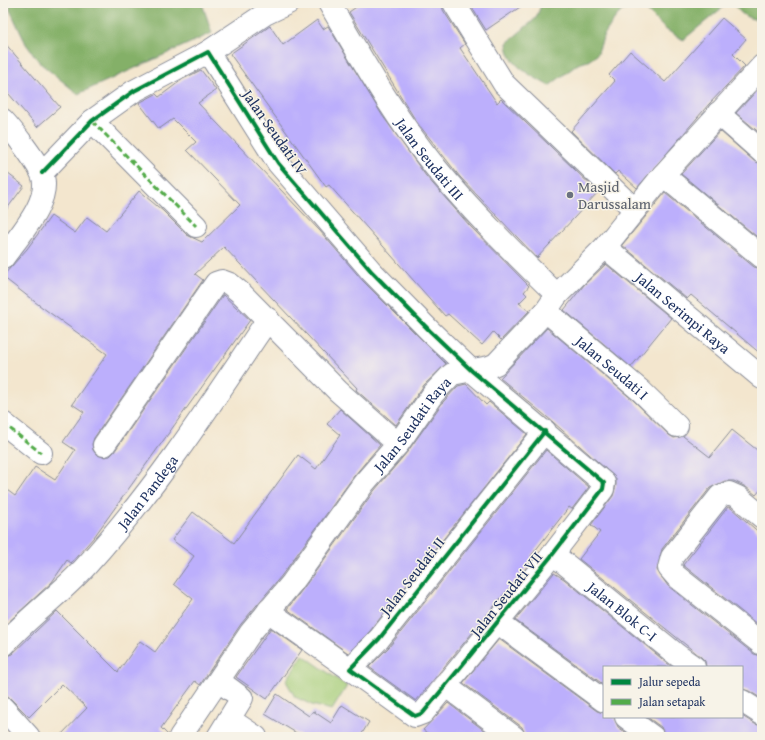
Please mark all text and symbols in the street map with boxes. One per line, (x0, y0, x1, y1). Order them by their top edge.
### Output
street label: Jalan Seudati IV (237, 84, 312, 179)
street label: Jalan Seudati III (390, 112, 469, 204)
place label: Masjid Darussalam (578, 176, 652, 214)
marker: Masjid Darussalam (565, 190, 575, 200)
street label: Jalan Serimpi Raya (630, 265, 735, 358)
street label: Jalan Seudati I (570, 329, 654, 404)
street label: Jalan Seudati Raya (367, 371, 455, 478)
street label: Jalan Pandega (111, 450, 182, 535)
street label: Jalan Seudati II (373, 532, 449, 621)
street label: Jalan Seudati VII (464, 547, 547, 643)
street label: Jalan Blok C-I (582, 575, 662, 646)
legend (603, 666, 743, 718)
text: Jalur sepeda (637, 673, 701, 690)
text: Jalan setapak (637, 693, 706, 710)

